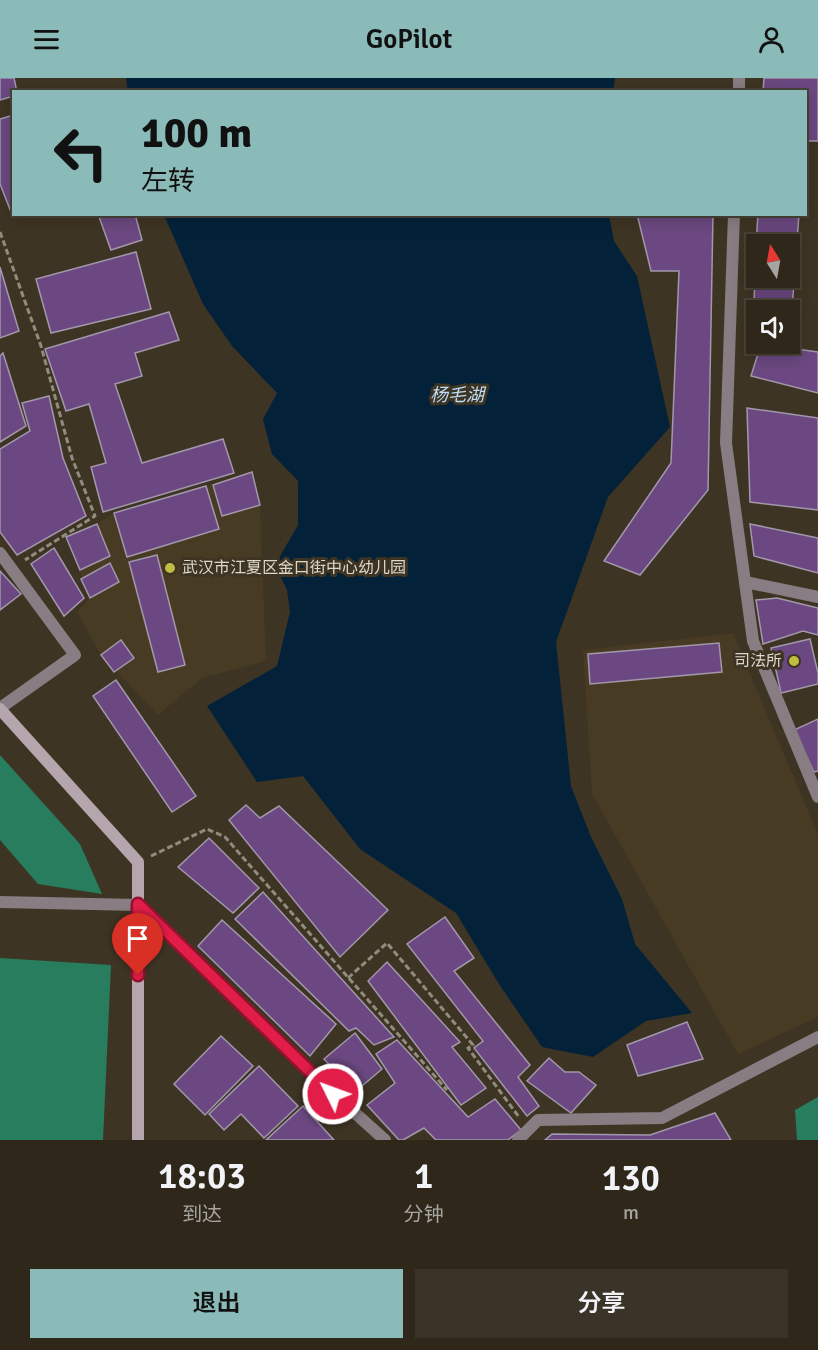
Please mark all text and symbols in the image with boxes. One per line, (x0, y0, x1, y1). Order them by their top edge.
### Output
icon: menu (30, 23, 63, 56)
text: GoPilot (366, 23, 452, 56)
icon: person (755, 23, 788, 56)
text: 100 m (141, 108, 252, 159)
icon: left (42, 114, 120, 192)
text: 左转 (141, 165, 195, 198)
north arrow (746, 234, 800, 288)
map controls (746, 234, 800, 354)
button: sound (746, 300, 800, 354)
water label: 杨毛湖 (430, 384, 487, 406)
place label: 武汉市江夏区金口街中心幼儿园 (182, 558, 406, 578)
marker: 武汉市江夏区金口街中心幼儿园 (163, 561, 177, 575)
place label: 司法所 (734, 651, 782, 671)
marker: 司法所 (787, 654, 801, 668)
pin (112, 913, 163, 975)
icon: arrive (121, 922, 154, 955)
position arrow (301, 1062, 365, 1126)
text: 18:03 (158, 1154, 246, 1199)
text: 1 (414, 1154, 434, 1199)
text: 130 (602, 1156, 660, 1201)
text: m (623, 1200, 639, 1225)
text: 到达 (182, 1202, 222, 1227)
text: 分钟 (404, 1202, 444, 1227)
button: 退出 (30, 1269, 403, 1338)
button: 分享 (415, 1269, 788, 1338)

